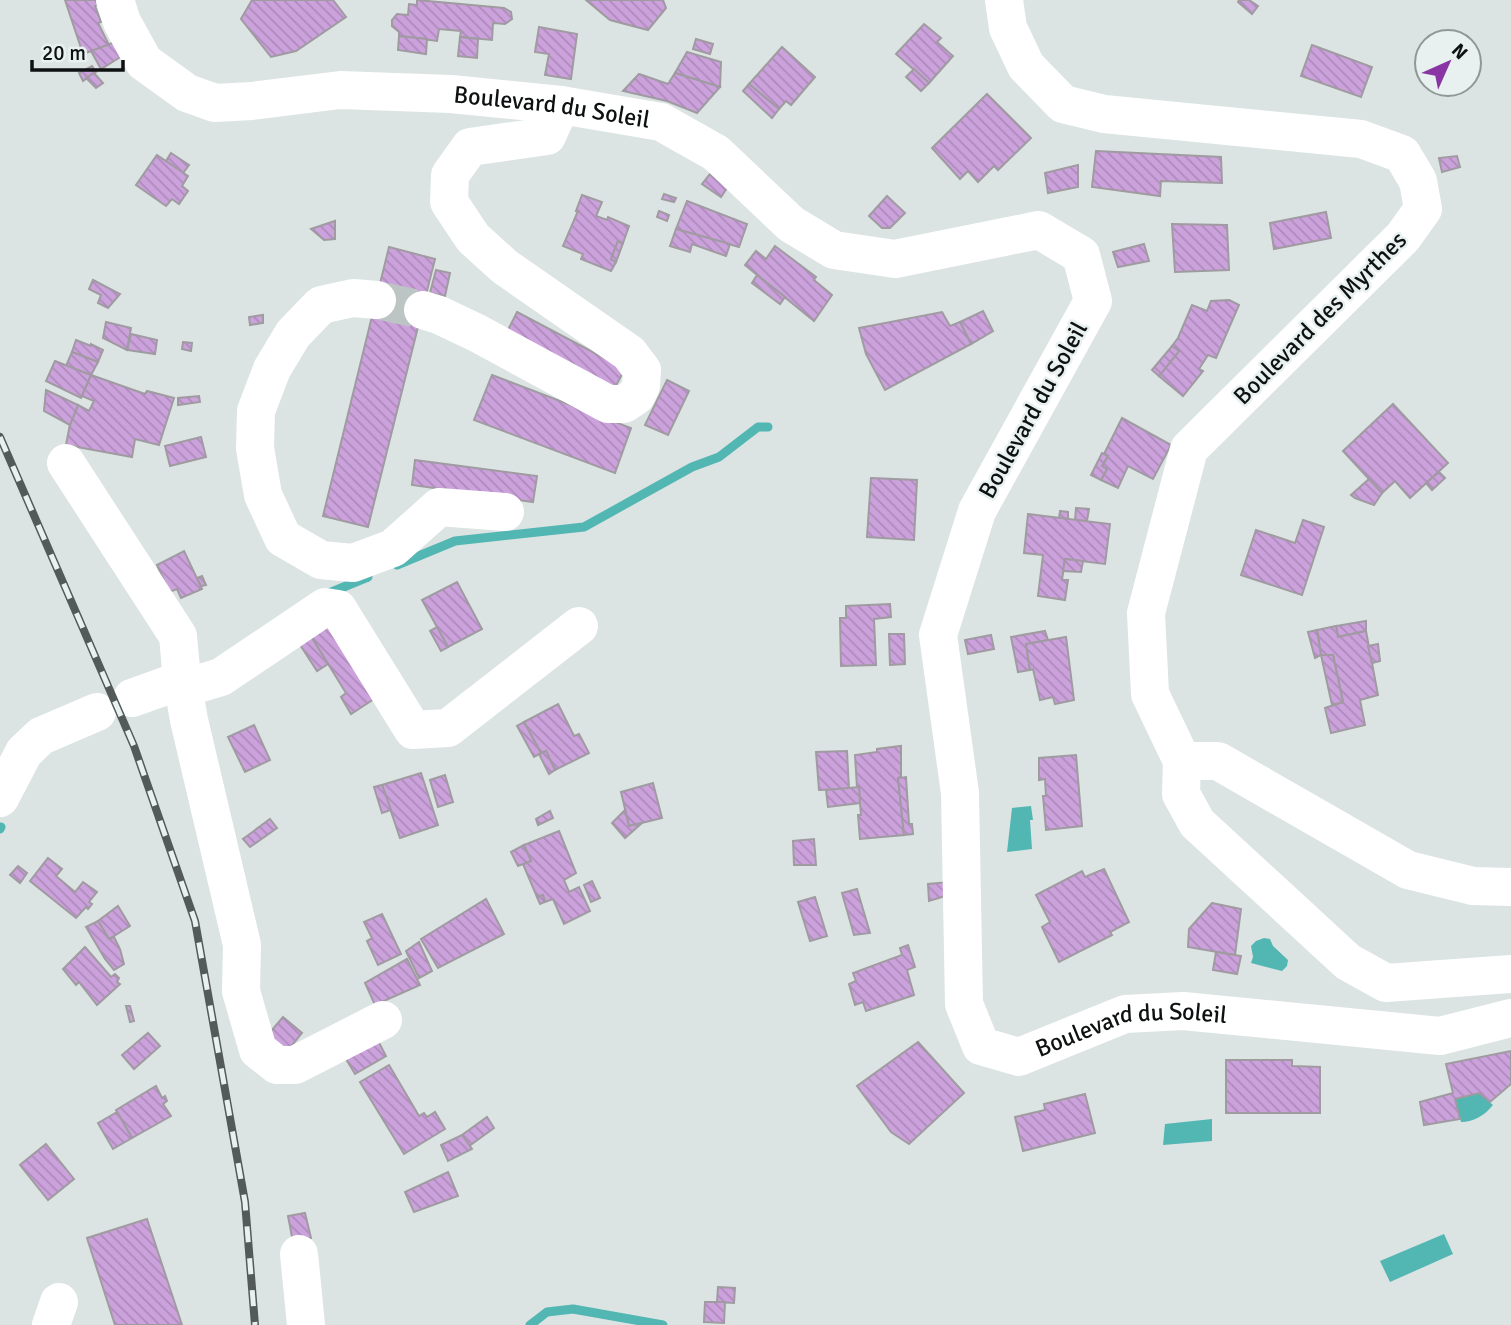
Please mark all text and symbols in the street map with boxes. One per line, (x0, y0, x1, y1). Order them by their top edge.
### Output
scale bar (32, 28, 122, 72)
north arrow (1413, 28, 1483, 98)
text: N (1446, 39, 1472, 65)
text: 20 m (42, 40, 86, 66)
street label: Boulevard du Soleil (452, 79, 652, 135)
street label: Boulevard des Myrthes (1227, 225, 1413, 411)
street label: Boulevard du Soleil (972, 316, 1094, 504)
street label: Boulevard du Soleil (1031, 996, 1228, 1064)

